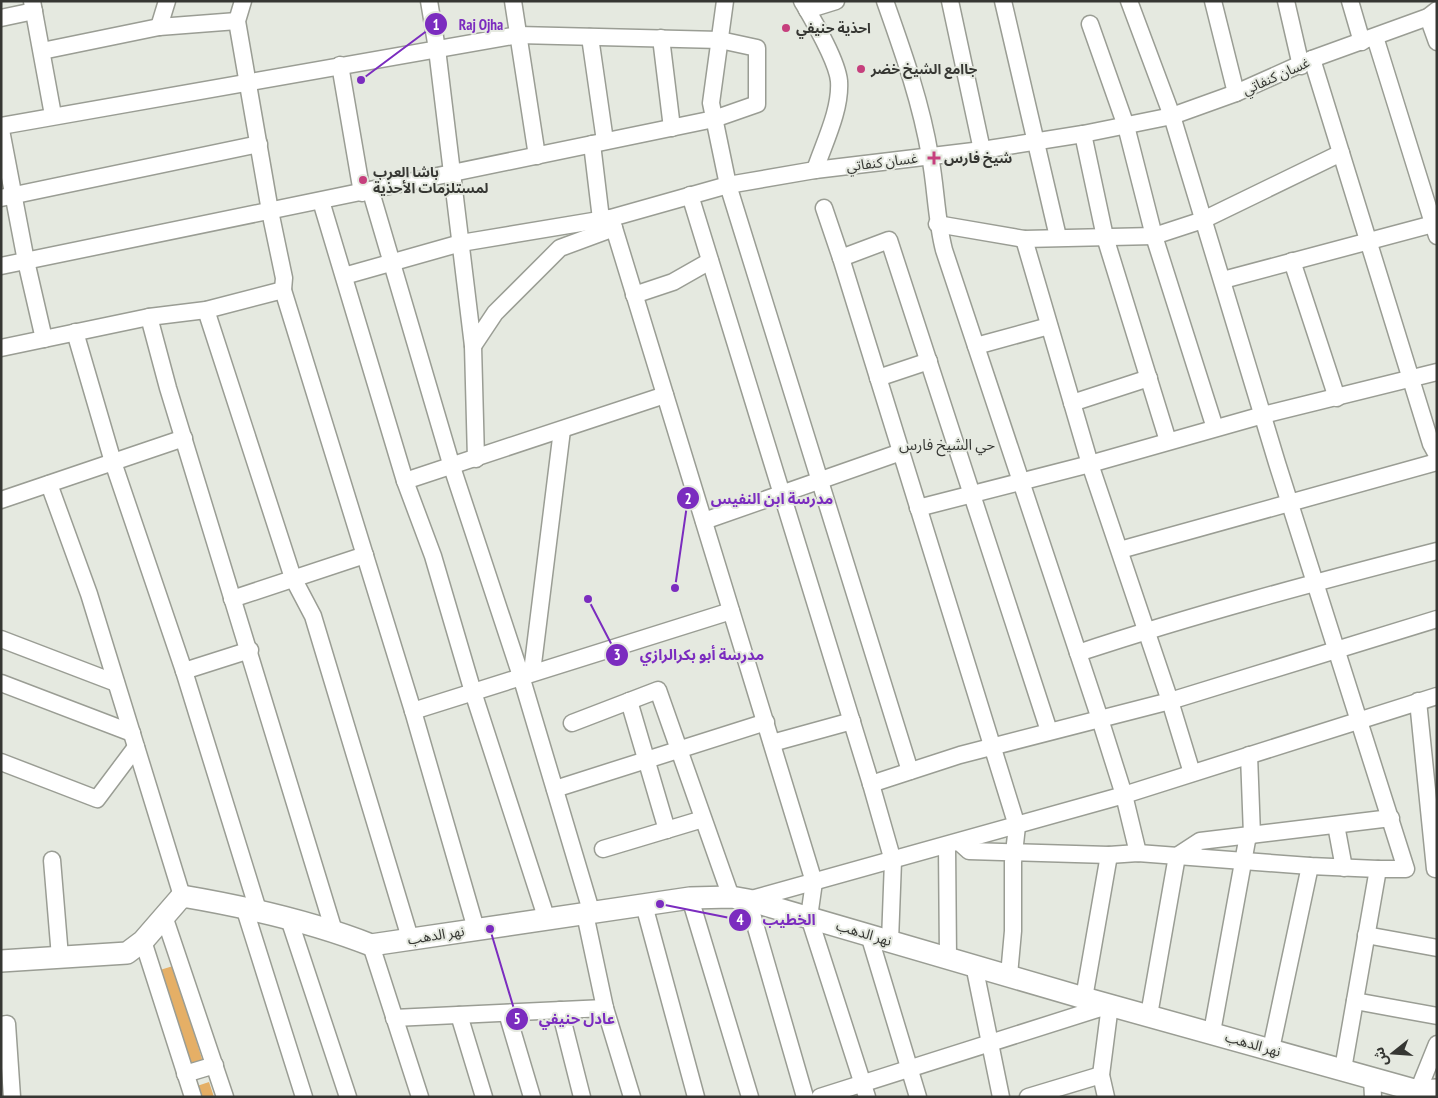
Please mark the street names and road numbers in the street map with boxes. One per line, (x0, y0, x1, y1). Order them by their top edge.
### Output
street label: غسان كنفاتي (1240, 53, 1313, 101)
street label: غسان كنفاتي (845, 149, 919, 178)
street label: نهر الدهب (834, 916, 894, 950)
street label: نهر الدهب (406, 922, 466, 948)
street label: نهر الدهب (1223, 1027, 1283, 1061)

